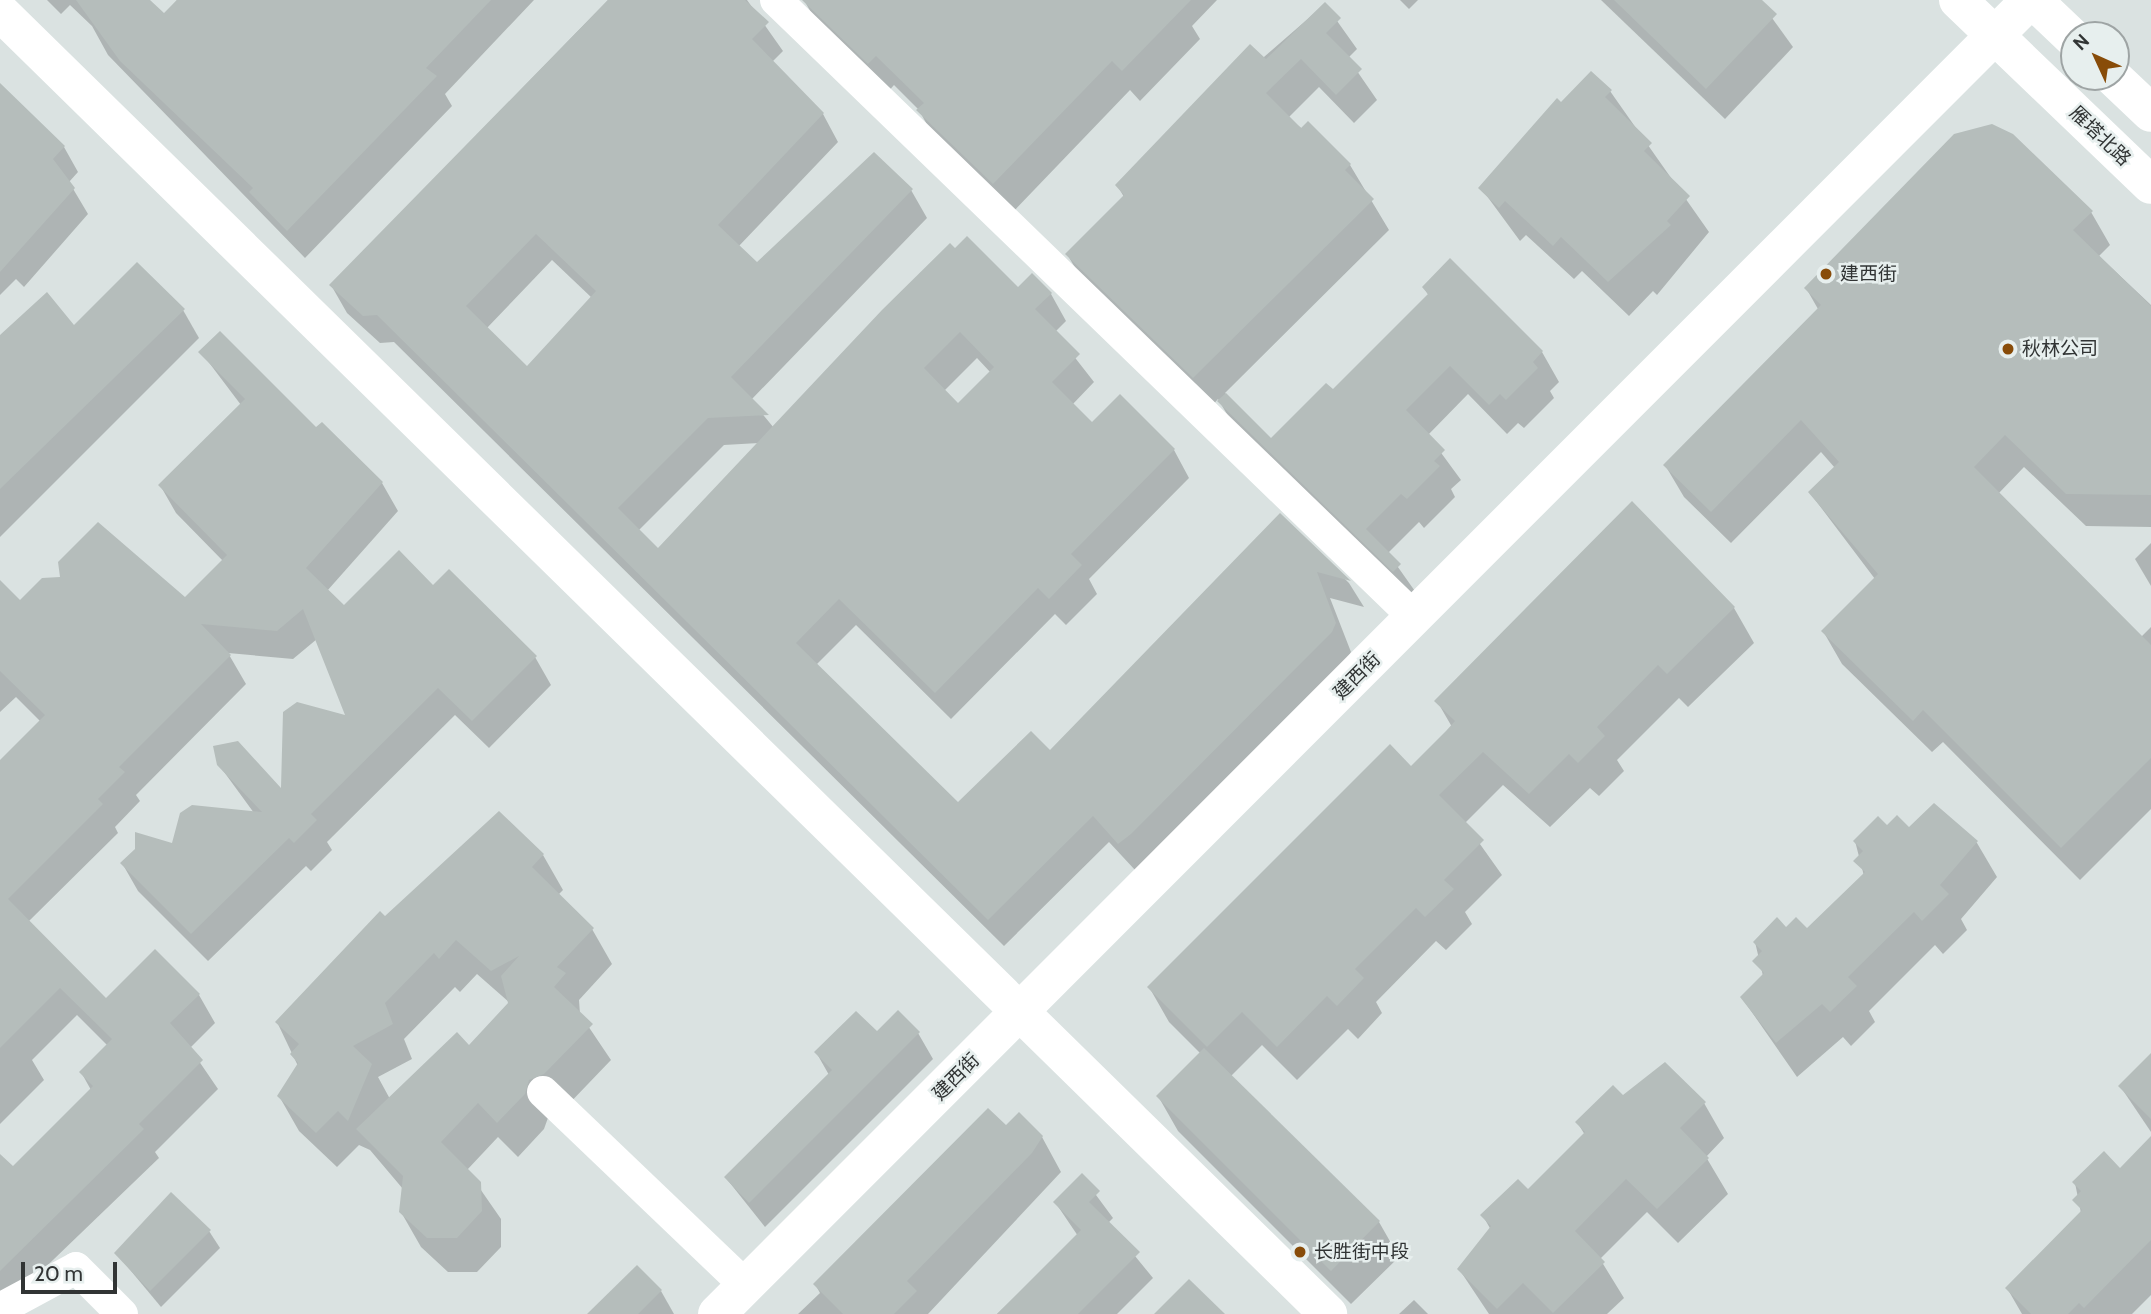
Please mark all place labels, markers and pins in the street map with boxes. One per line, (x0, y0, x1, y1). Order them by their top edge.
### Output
place label: 建西街 (1840, 263, 1897, 285)
marker: 建西街 (1818, 266, 1834, 282)
place label: 秋林公司 (2022, 338, 2098, 360)
marker: 秋林公司 (2000, 341, 2016, 357)
place label: 长胜街中段 (1314, 1241, 1409, 1263)
marker: 长胜街中段 (1292, 1244, 1308, 1260)

